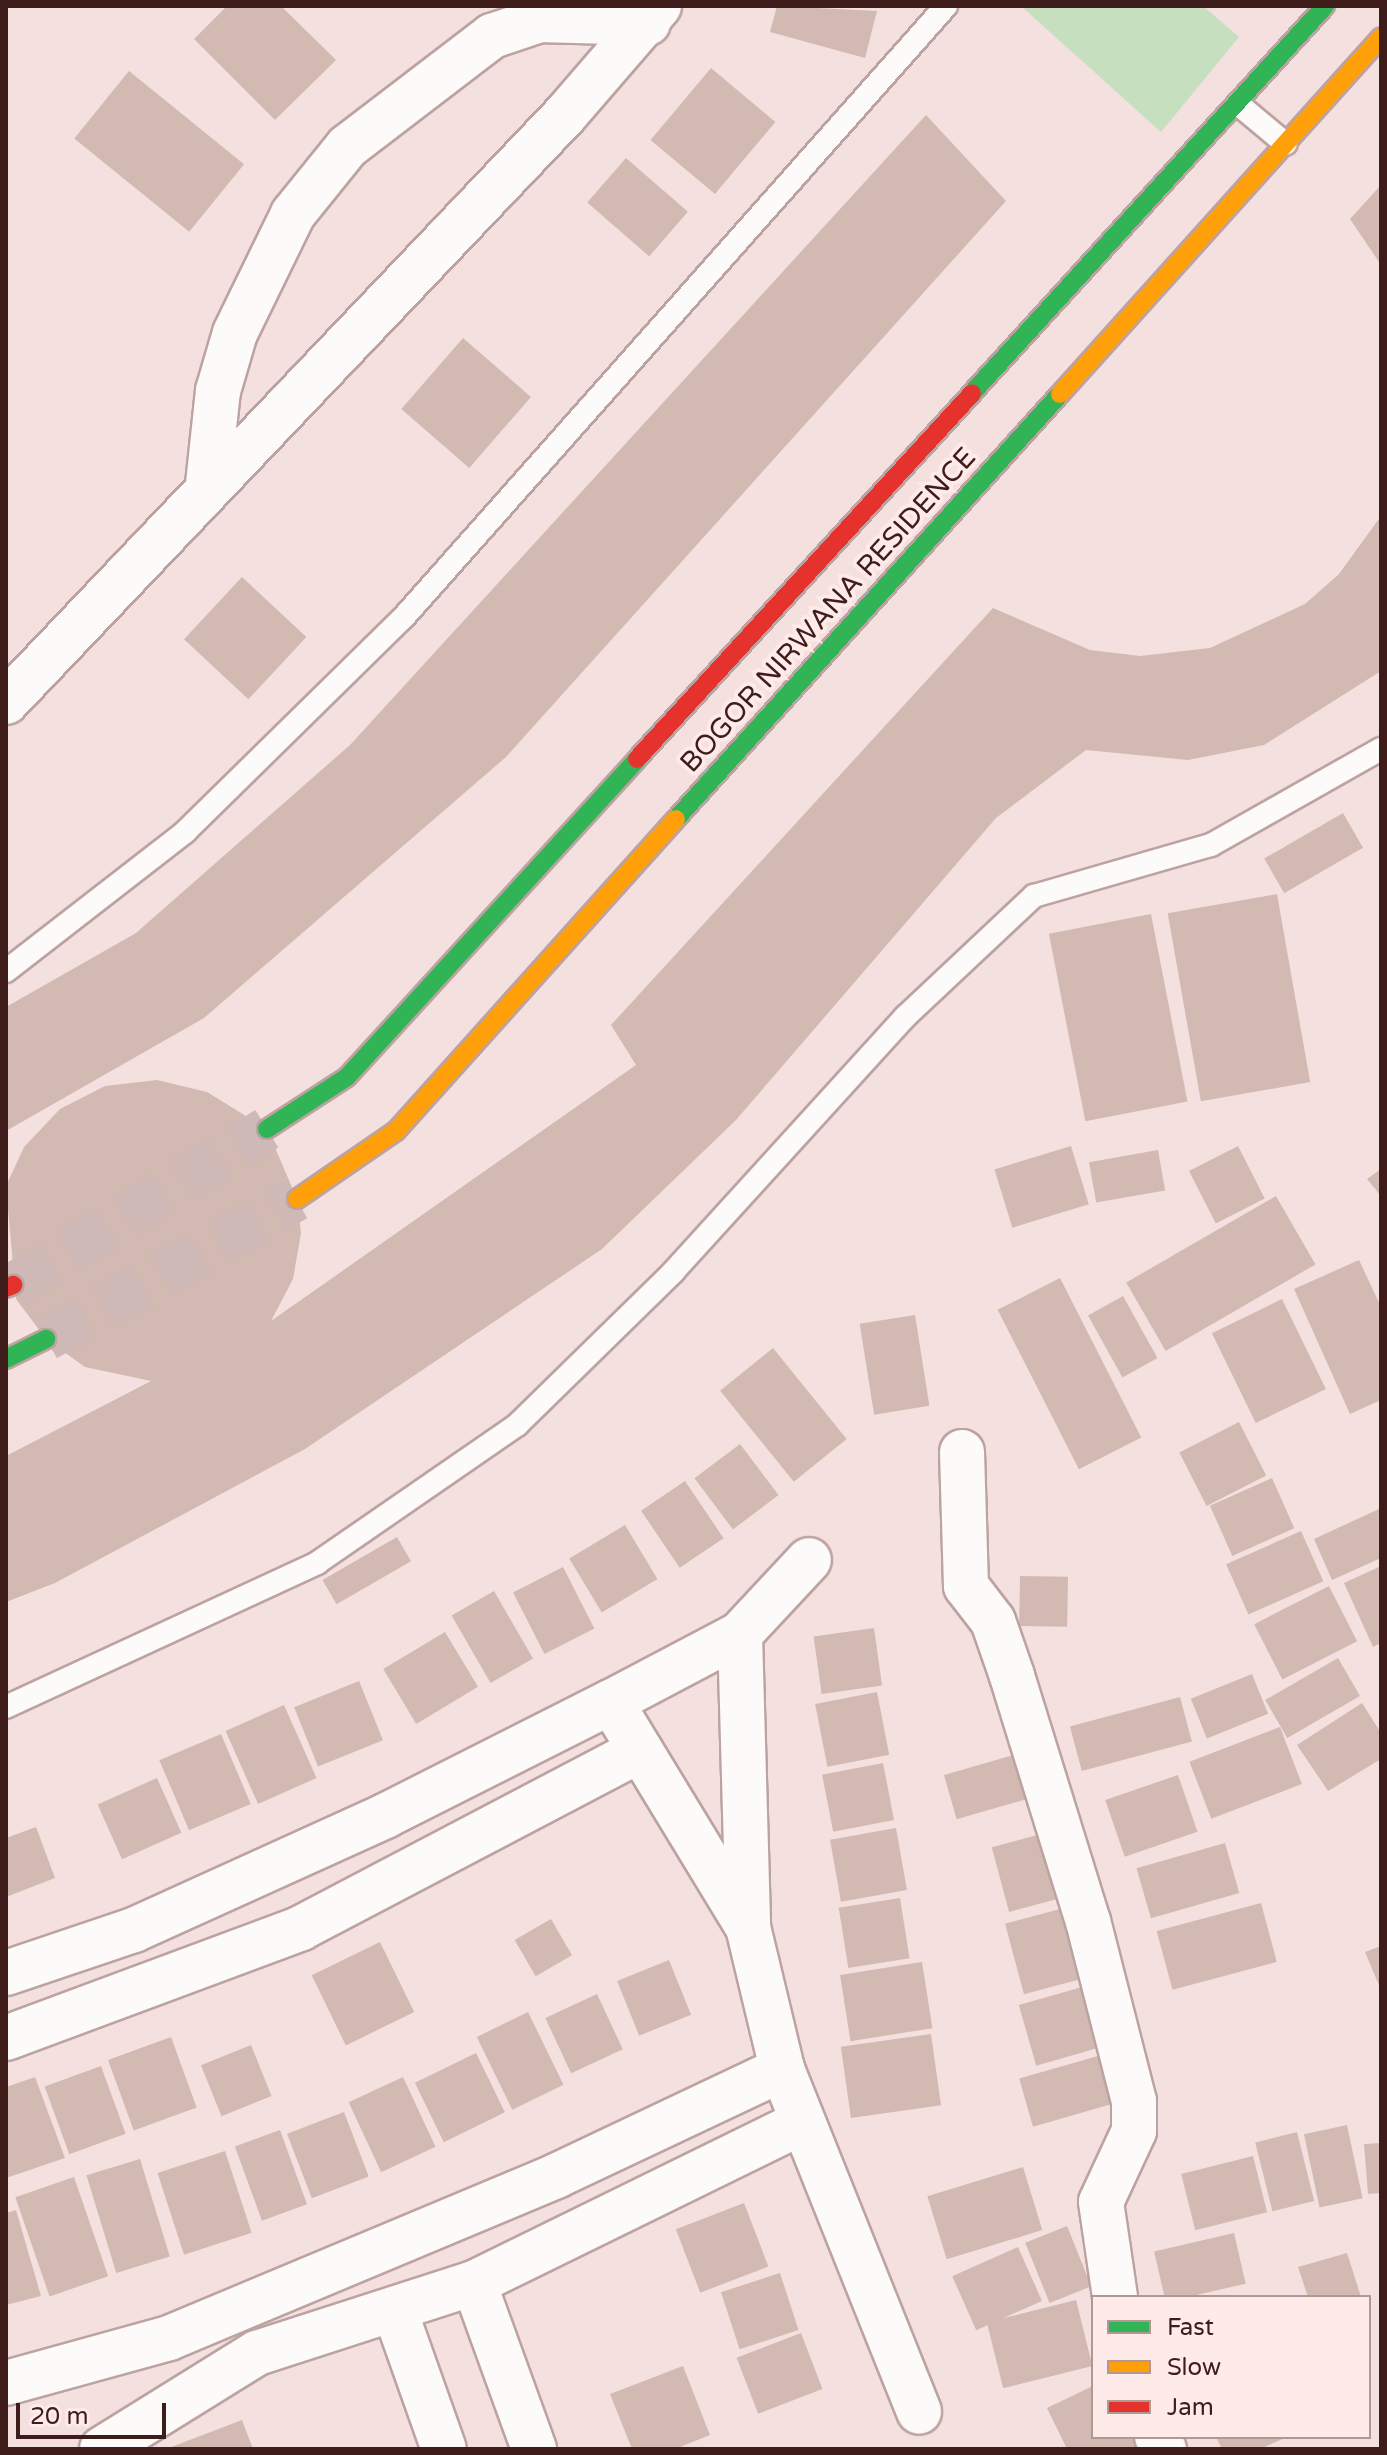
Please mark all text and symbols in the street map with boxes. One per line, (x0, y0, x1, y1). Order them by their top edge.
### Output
street label: BOGOR NIRWANA RESIDENCE (673, 441, 983, 779)
legend (1091, 2295, 1371, 2439)
text: Fast (1167, 2313, 1214, 2342)
text: Slow (1167, 2353, 1221, 2382)
scale bar (20, 2387, 170, 2437)
text: Jam (1167, 2393, 1214, 2422)
text: 20 m (30, 2402, 88, 2431)

